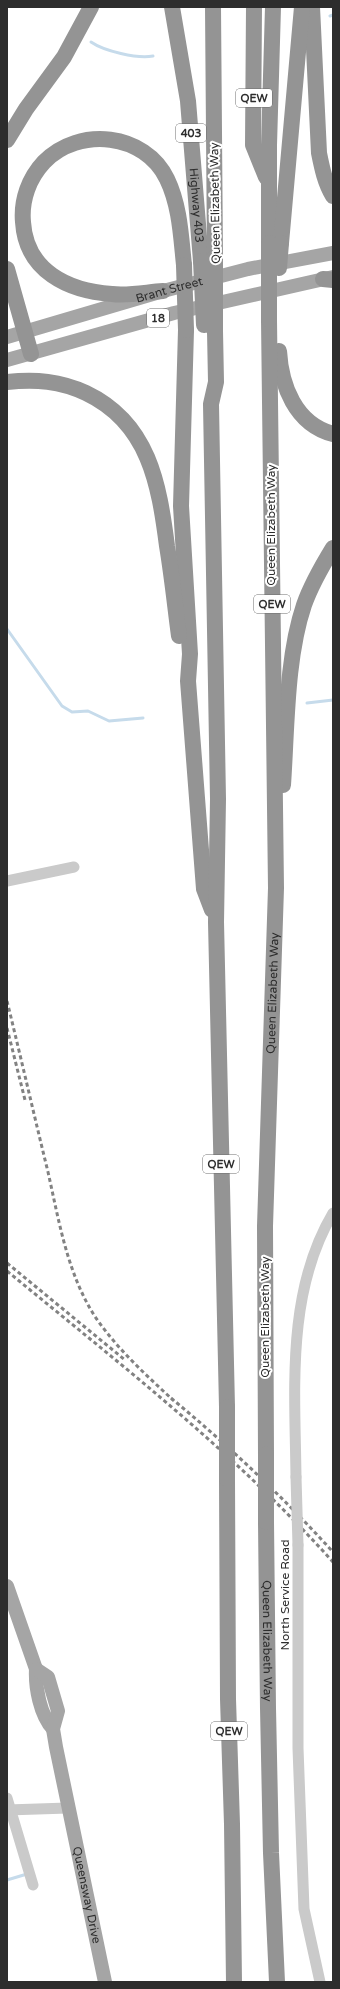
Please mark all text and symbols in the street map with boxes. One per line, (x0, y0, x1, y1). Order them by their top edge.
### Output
road number: QEW (236, 89, 272, 107)
road number: 403 (176, 124, 206, 142)
street label: Queen Elizabeth Way (207, 142, 223, 264)
street label: Highway 403 (186, 167, 206, 243)
street label: Brant Street (134, 274, 205, 306)
road number: 18 (147, 309, 169, 327)
street label: Queen Elizabeth Way (264, 464, 278, 586)
road number: QEW (254, 595, 290, 613)
street label: Queen Elizabeth Way (264, 932, 282, 1054)
road number: QEW (203, 1155, 239, 1173)
street label: Queen Elizabeth Way (258, 1256, 272, 1378)
street label: North Service Road (278, 1540, 292, 1650)
street label: Queen Elizabeth Way (260, 1580, 275, 1702)
road number: QEW (211, 1722, 247, 1740)
street label: Queensway Drive (70, 1845, 104, 1945)

